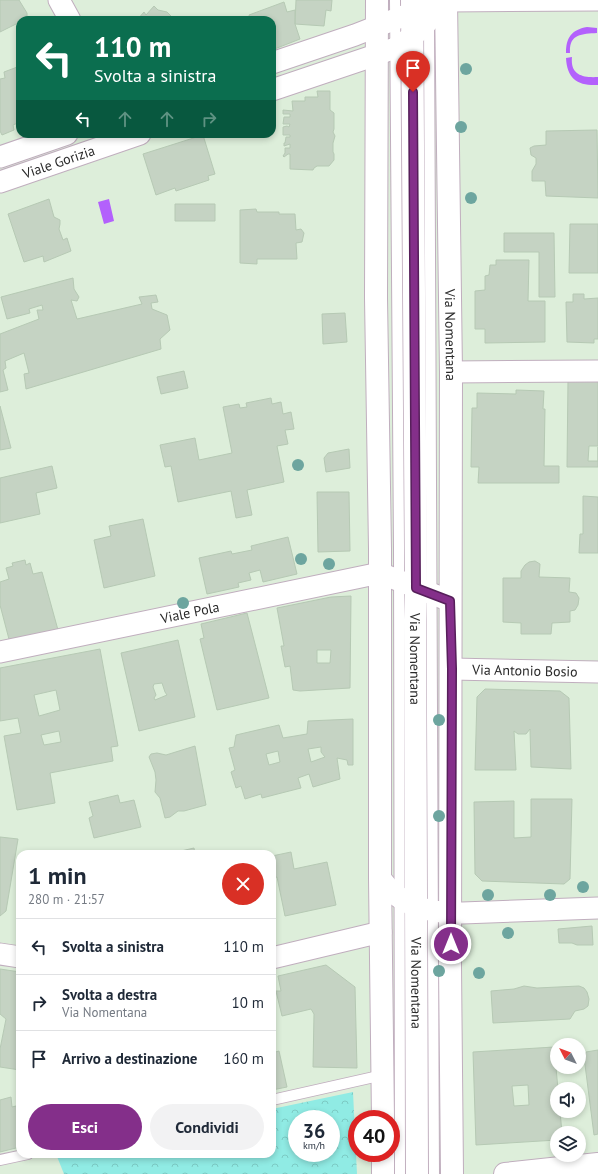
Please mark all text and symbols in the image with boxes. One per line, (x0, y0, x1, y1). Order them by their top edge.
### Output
text: 110 m (94, 28, 171, 65)
icon: left (28, 32, 80, 84)
pin (396, 51, 430, 92)
icon: arrive (402, 57, 424, 79)
text: Svolta a sinistra (94, 64, 216, 87)
icon: left (72, 108, 94, 130)
icon: ahead (114, 108, 136, 130)
icon: ahead (156, 108, 178, 130)
icon: right (198, 108, 220, 130)
street label: Viale Gorizia (19, 141, 97, 183)
street label: Via Nomentana (441, 288, 460, 381)
street label: Viale Pola (158, 598, 221, 628)
street label: Via Nomentana (406, 612, 424, 705)
street label: Via Antonio Bosio (471, 660, 578, 681)
text: 1 min (28, 860, 87, 891)
button: close (222, 863, 264, 905)
text: 280 m · 21:57 (28, 891, 105, 908)
position arrow (430, 923, 472, 965)
icon: left (28, 936, 50, 958)
street label: Via Nomentana (407, 936, 425, 1029)
text: Svolta a sinistra (62, 937, 164, 956)
text: 110 m (223, 937, 264, 956)
text: Svolta a destra (62, 985, 157, 1004)
icon: right (28, 992, 50, 1014)
text: 10 m (231, 993, 264, 1012)
text: Via Nomentana (62, 1004, 147, 1021)
north arrow (550, 1038, 586, 1074)
map controls (550, 1038, 586, 1162)
icon: arrive (28, 1048, 50, 1070)
text: Arrivo a destinazione (62, 1049, 197, 1068)
text: 160 m (223, 1049, 264, 1068)
button: sound (550, 1082, 586, 1118)
button: Esci (28, 1104, 142, 1150)
button: Condividi (150, 1104, 264, 1150)
speed limit sign: 40 (348, 1110, 400, 1162)
text: 36 (303, 1118, 325, 1144)
button: layers (550, 1126, 586, 1162)
text: km/h (303, 1139, 325, 1152)

